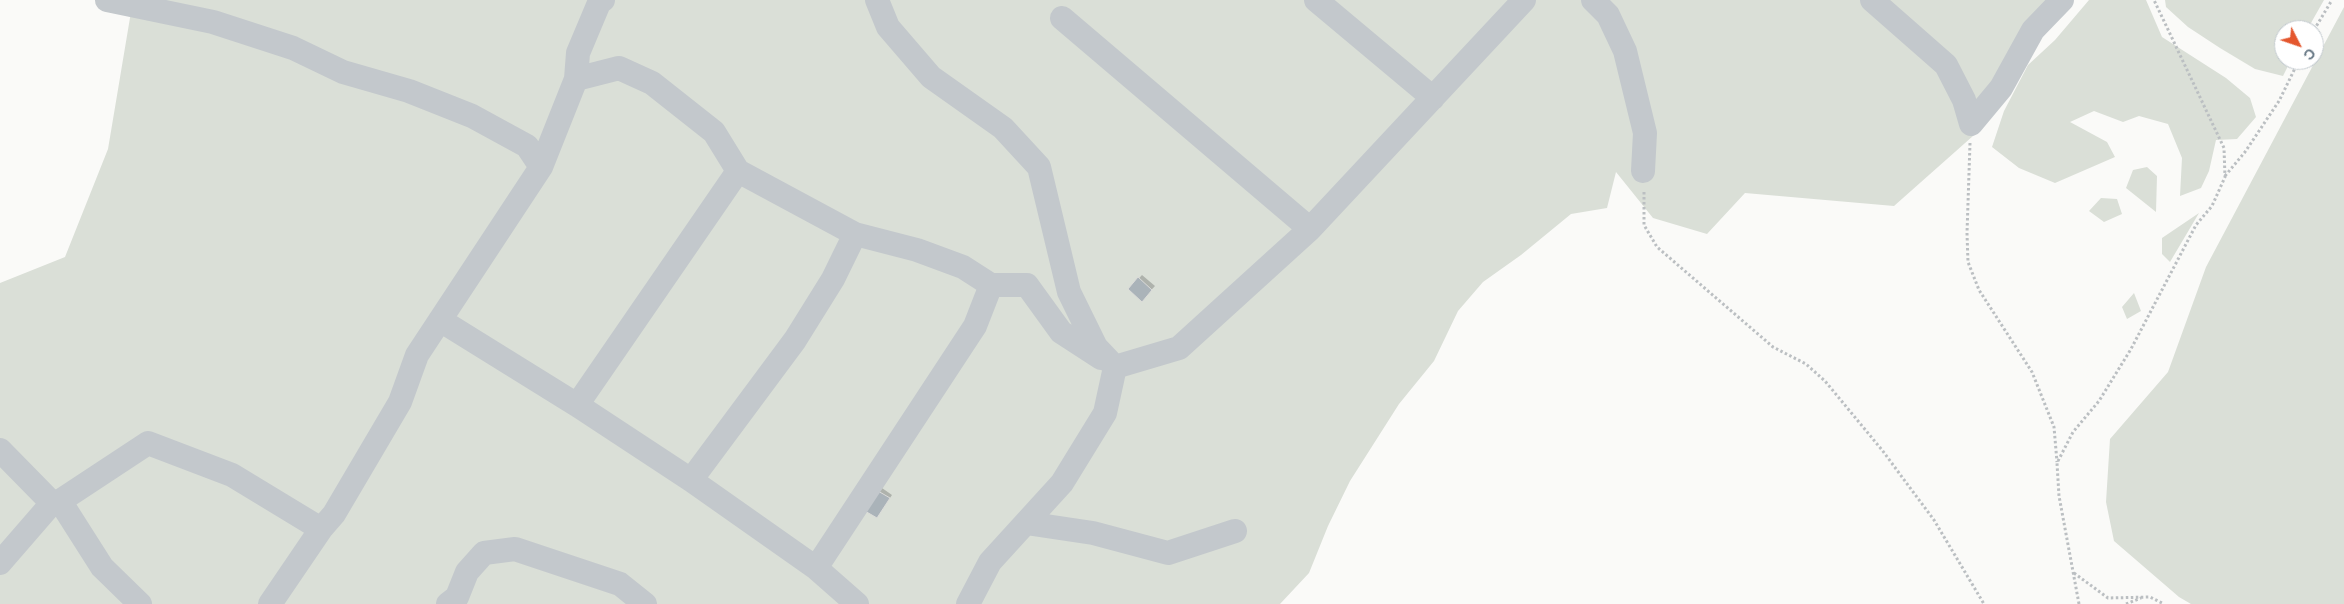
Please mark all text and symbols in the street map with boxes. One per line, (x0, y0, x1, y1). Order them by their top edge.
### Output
north arrow (2274, 20, 2324, 70)
text: С (2300, 45, 2319, 63)

